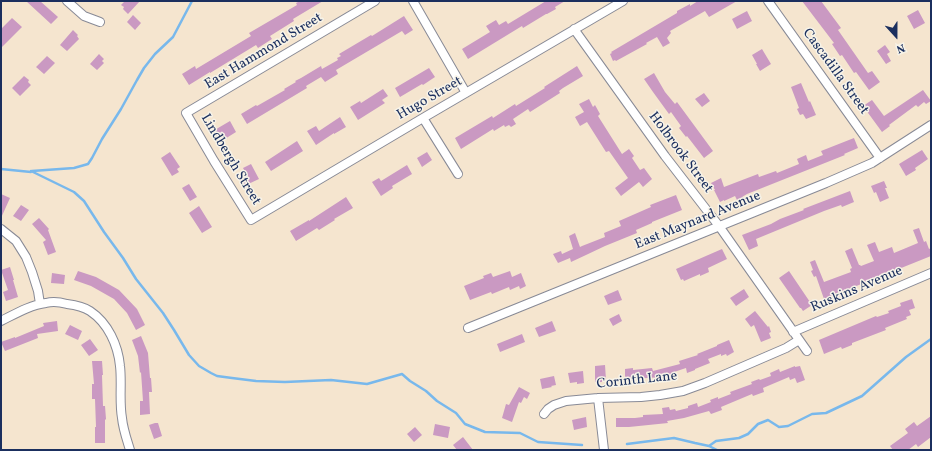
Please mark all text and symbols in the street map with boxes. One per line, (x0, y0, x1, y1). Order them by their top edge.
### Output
street label: East Hammond Street (202, 10, 326, 94)
north arrow (876, 16, 916, 56)
street label: Cascadilla Street (798, 26, 872, 118)
text: N (894, 39, 907, 56)
street label: Hugo Street (394, 74, 466, 124)
street label: Holbrook Street (644, 109, 716, 197)
street label: Lindbergh Street (196, 111, 264, 209)
street label: East Maynard Avenue (633, 188, 763, 254)
street label: Ruskins Avenue (808, 263, 906, 317)
street label: Corinth Lane (596, 368, 678, 394)

